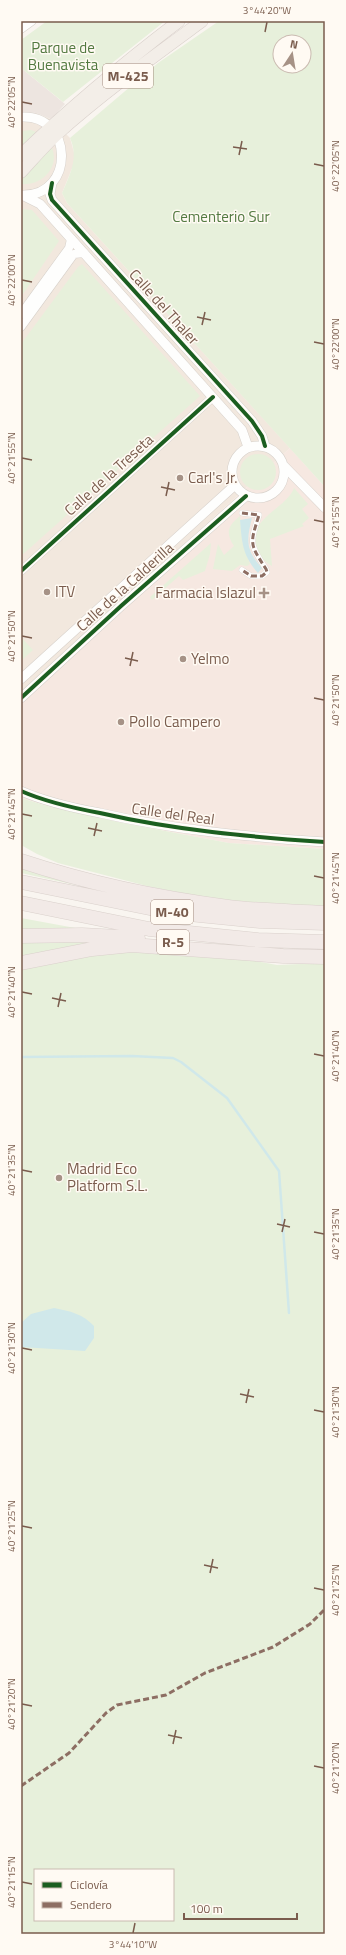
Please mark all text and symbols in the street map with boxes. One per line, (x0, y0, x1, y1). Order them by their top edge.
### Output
text: 3°44'20"W (243, 3, 291, 18)
north arrow (272, 34, 312, 74)
park label: Parque de Buenavista (28, 36, 99, 76)
text: N (289, 36, 299, 53)
road number: M-425 (103, 64, 153, 88)
text: 40°22'05"N (4, 76, 19, 128)
text: 40°22'05"N (328, 140, 343, 192)
park label: Cementerio Sur (172, 205, 270, 228)
text: 40°22'00"N (4, 254, 19, 306)
street label: Calle del Thaler (124, 264, 205, 350)
text: 40°22'00"N (328, 318, 343, 370)
street label: Calle de la Treseta (59, 428, 159, 521)
text: 40°21'55"N (4, 432, 19, 484)
place label: Carl's Jr. (188, 466, 238, 489)
marker: Carl's Jr. (175, 473, 185, 483)
text: 40°21'55"N (328, 496, 343, 548)
street label: Calle de la Calderilla (71, 536, 179, 637)
place label: ITV (55, 580, 76, 603)
place label: Farmacia Islazul (155, 581, 256, 604)
marker: ITV (42, 587, 52, 597)
marker: Farmacia Islazul (259, 588, 269, 598)
text: 40°21'50"N (4, 610, 19, 662)
place label: Yelmo (191, 647, 230, 670)
marker: Yelmo (178, 654, 188, 664)
text: 40°21'50"N (328, 674, 343, 726)
place label: Pollo Campero (129, 710, 221, 733)
marker: Pollo Campero (116, 717, 126, 727)
text: 40°21'45"N (4, 788, 19, 840)
street label: Calle del Real (130, 796, 216, 831)
text: 40°21'45"N (328, 852, 343, 904)
road number: M-40 (151, 900, 193, 924)
road number: R-5 (157, 930, 189, 954)
text: 40°21'40"N (4, 966, 19, 1018)
text: 40°21'40"N (328, 1030, 343, 1082)
text: 40°21'35"N (4, 1144, 19, 1196)
place label: Madrid Eco Platform S.L. (67, 1157, 148, 1197)
marker: Madrid Eco Platform S.L. (54, 1173, 64, 1183)
text: 40°21'35"N (328, 1208, 343, 1260)
text: 40°21'30"N (4, 1322, 19, 1374)
text: 40°21'30"N (328, 1386, 343, 1438)
text: 40°21'25"N (4, 1500, 19, 1552)
text: 40°21'25"N (328, 1564, 343, 1616)
text: 40°21'20"N (4, 1678, 19, 1730)
text: 40°21'20"N (328, 1742, 343, 1794)
text: 40°21'15"N (4, 1856, 19, 1908)
legend (34, 1869, 174, 1921)
text: Ciclovía (70, 1875, 108, 1894)
text: Sendero (70, 1895, 112, 1914)
scale bar (184, 1895, 297, 1921)
text: 100 m (190, 1899, 223, 1918)
text: 3°44'10"W (109, 1937, 157, 1952)

